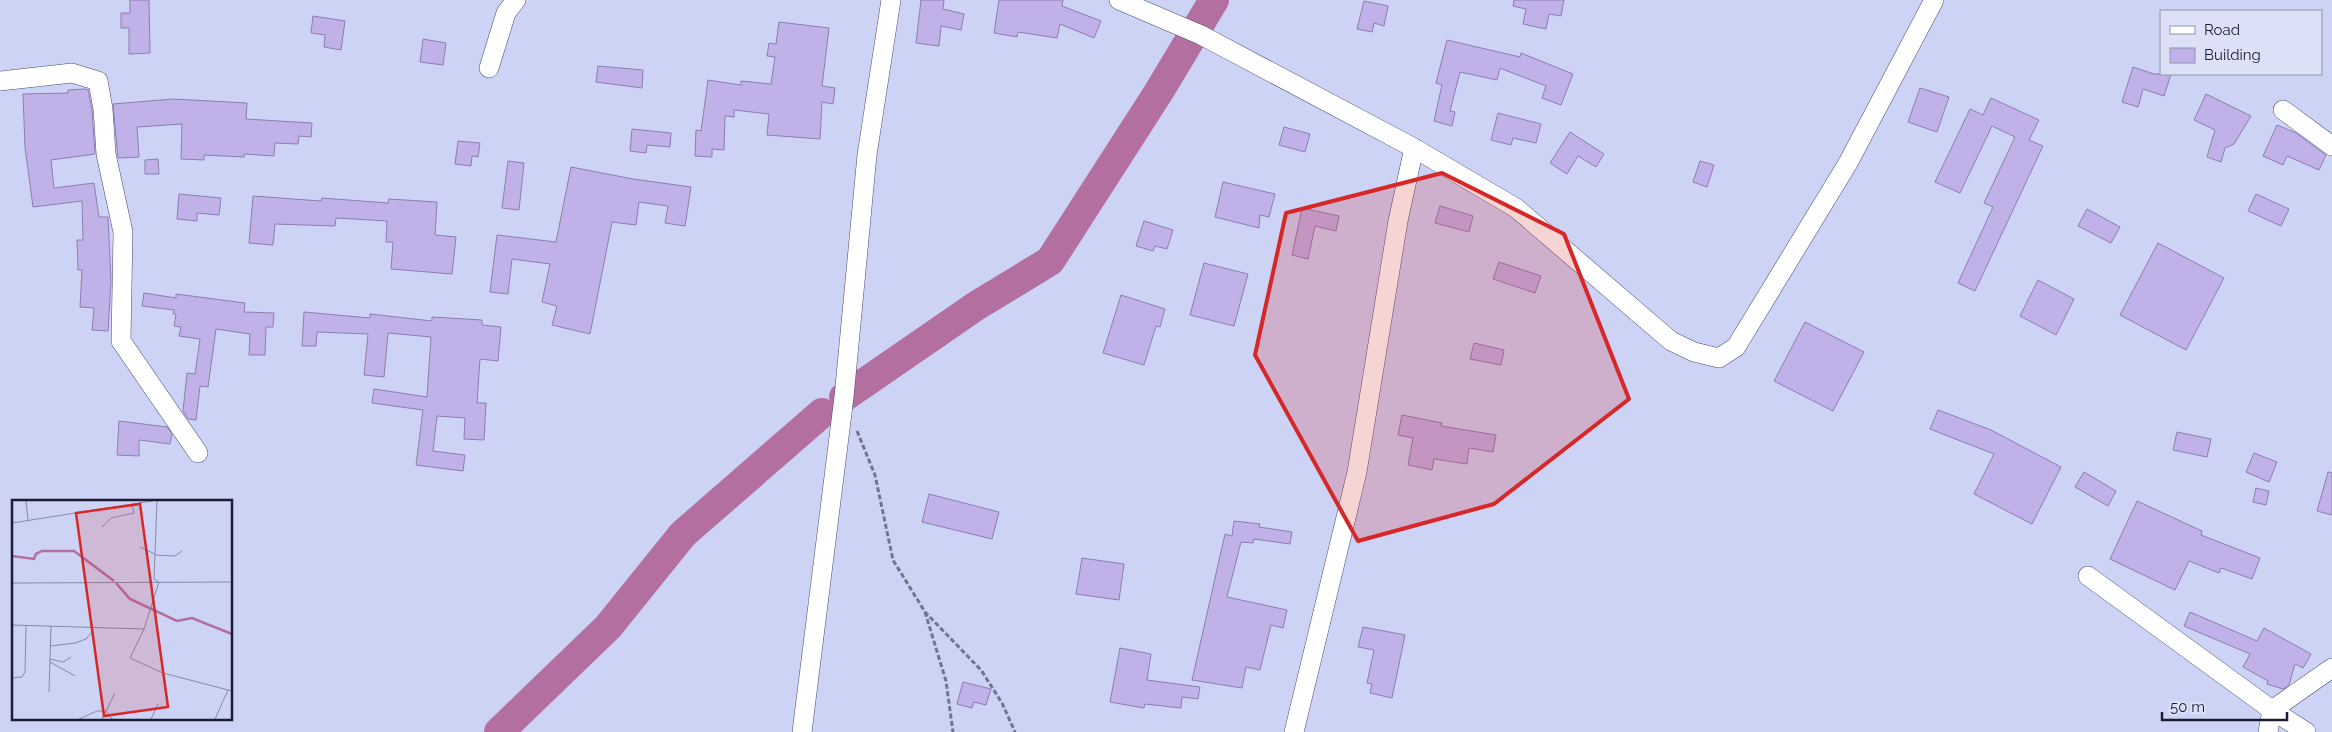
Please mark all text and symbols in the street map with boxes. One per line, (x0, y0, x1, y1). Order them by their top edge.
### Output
legend (2160, 10, 2322, 75)
text: Road (2204, 21, 2240, 39)
text: Building (2204, 46, 2261, 64)
inset map (12, 500, 232, 720)
scale bar (2162, 690, 2287, 722)
text: 50 m (2170, 698, 2205, 716)

